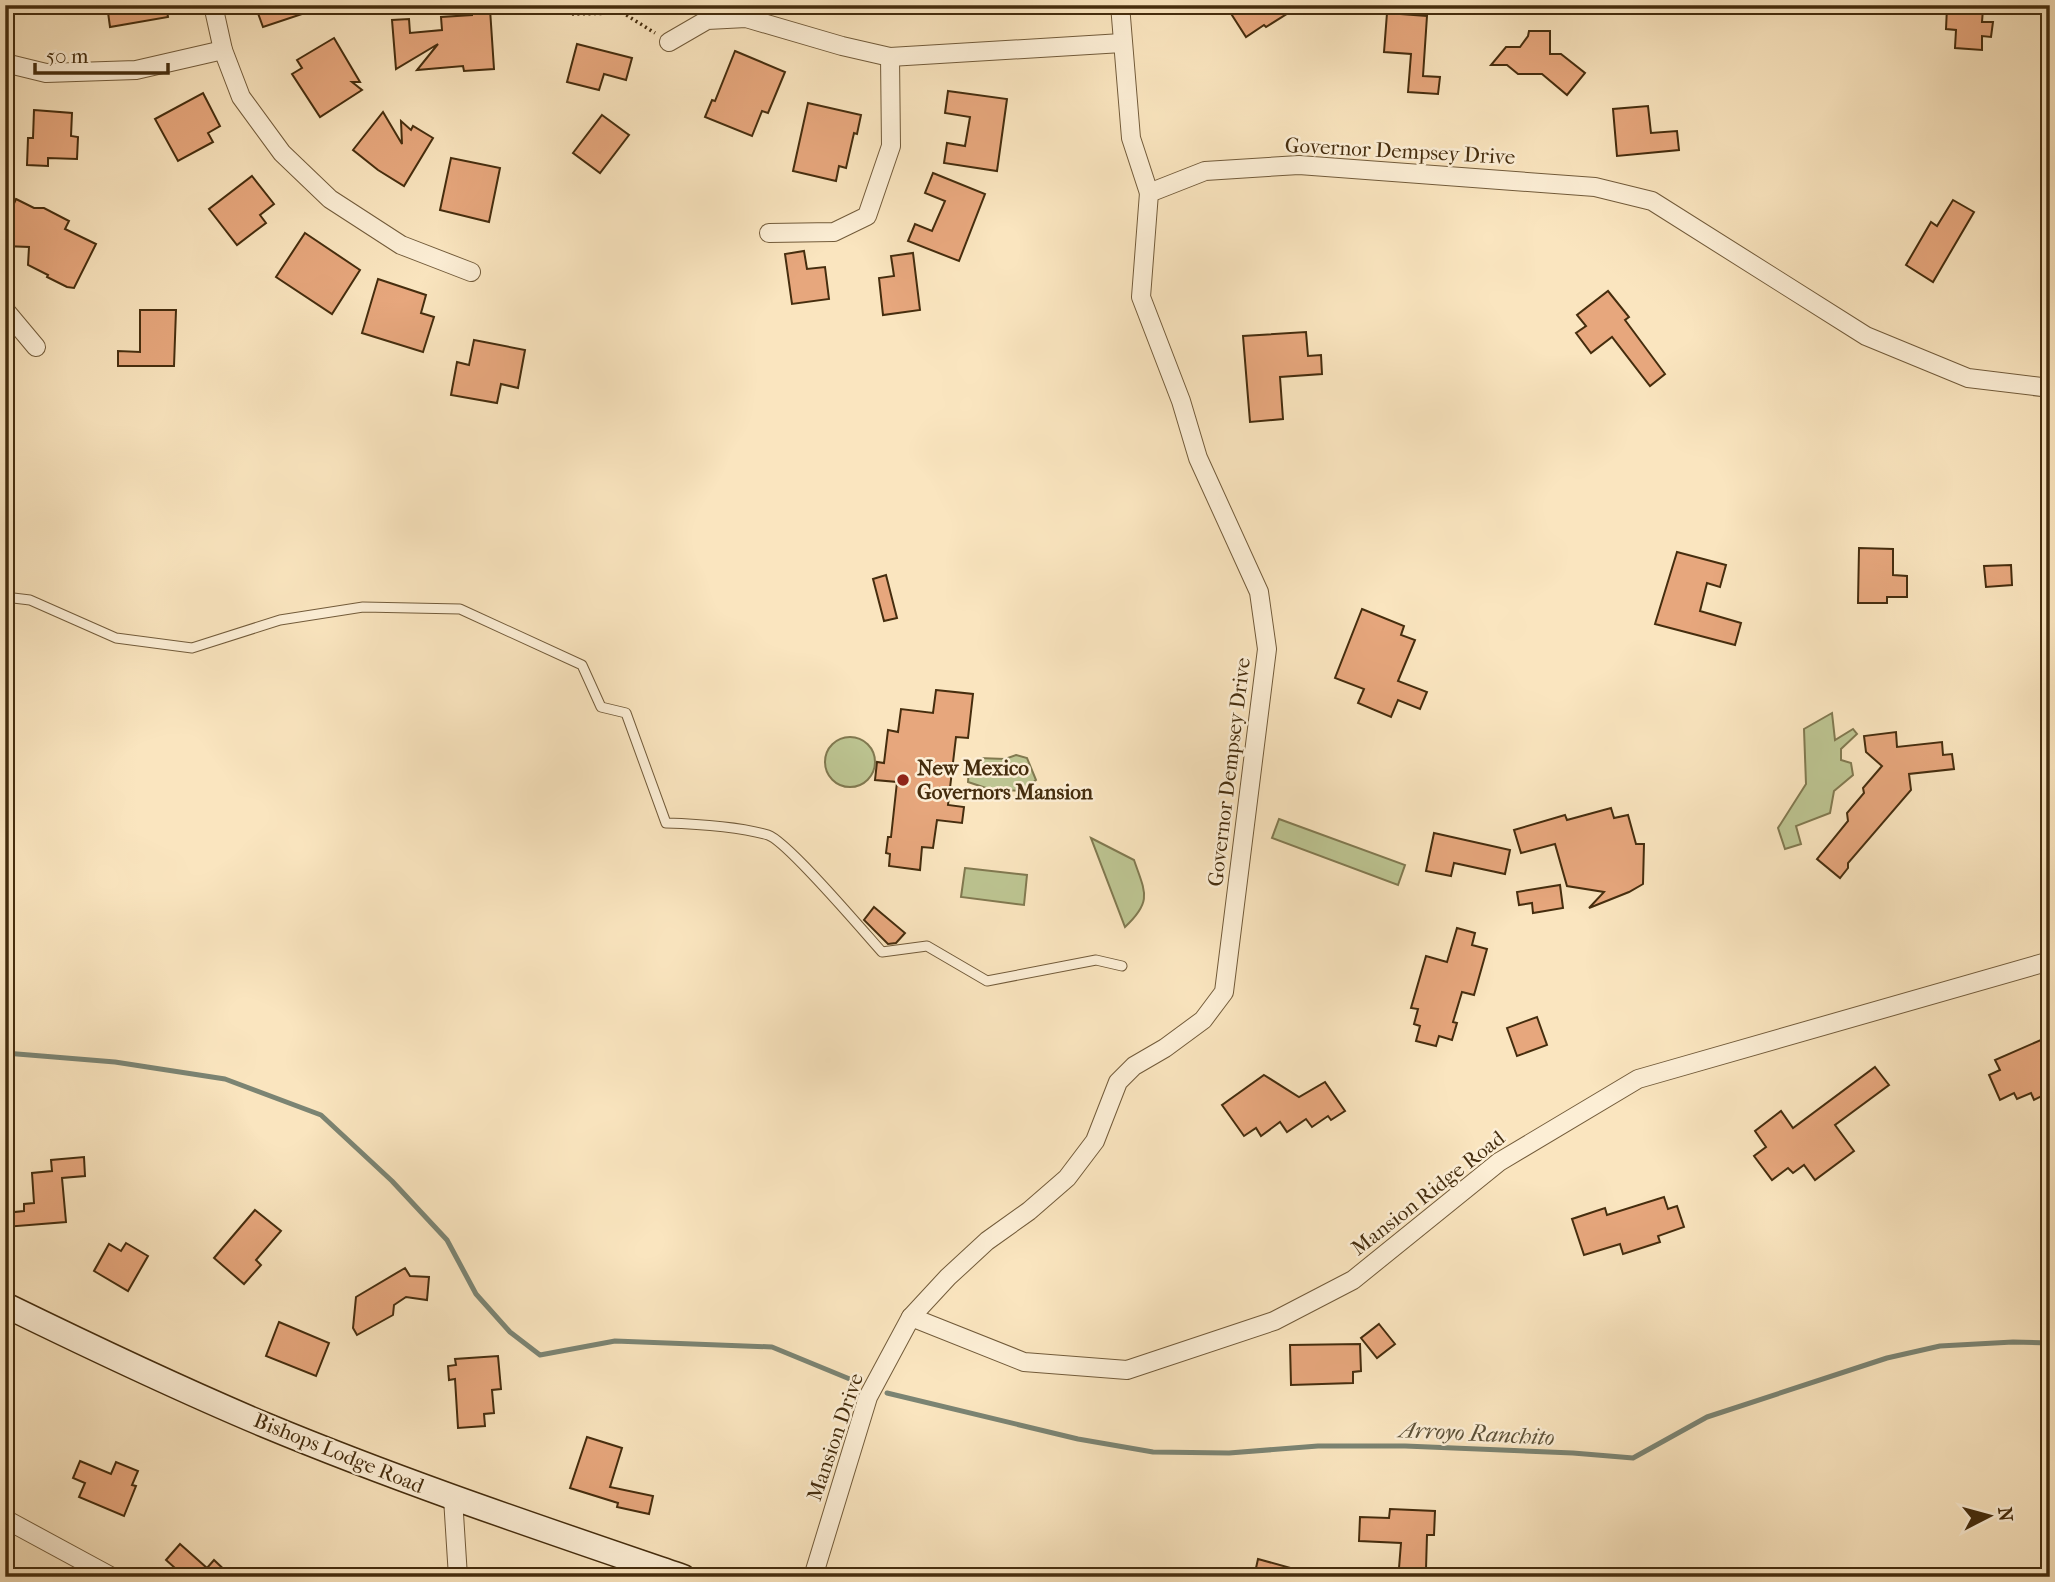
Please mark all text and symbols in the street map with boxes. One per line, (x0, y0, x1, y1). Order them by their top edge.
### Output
scale bar (35, 32, 168, 76)
text: 50 m (46, 44, 89, 68)
street label: Governor Dempsey Drive (1284, 133, 1516, 169)
street label: Governor Dempsey Drive (1203, 656, 1255, 888)
place label: New Mexico Governors Mansion (917, 756, 1094, 804)
marker: New Mexico Governors Mansion (895, 772, 911, 788)
street label: Mansion Ridge Road (1347, 1125, 1510, 1260)
street label: Mansion Drive (802, 1370, 868, 1504)
street label: Bishops Lodge Road (250, 1408, 428, 1498)
water label: Arroyo Ranchito (1396, 1416, 1555, 1451)
north arrow (1954, 1480, 2024, 1550)
text: N (1993, 1506, 2017, 1523)

